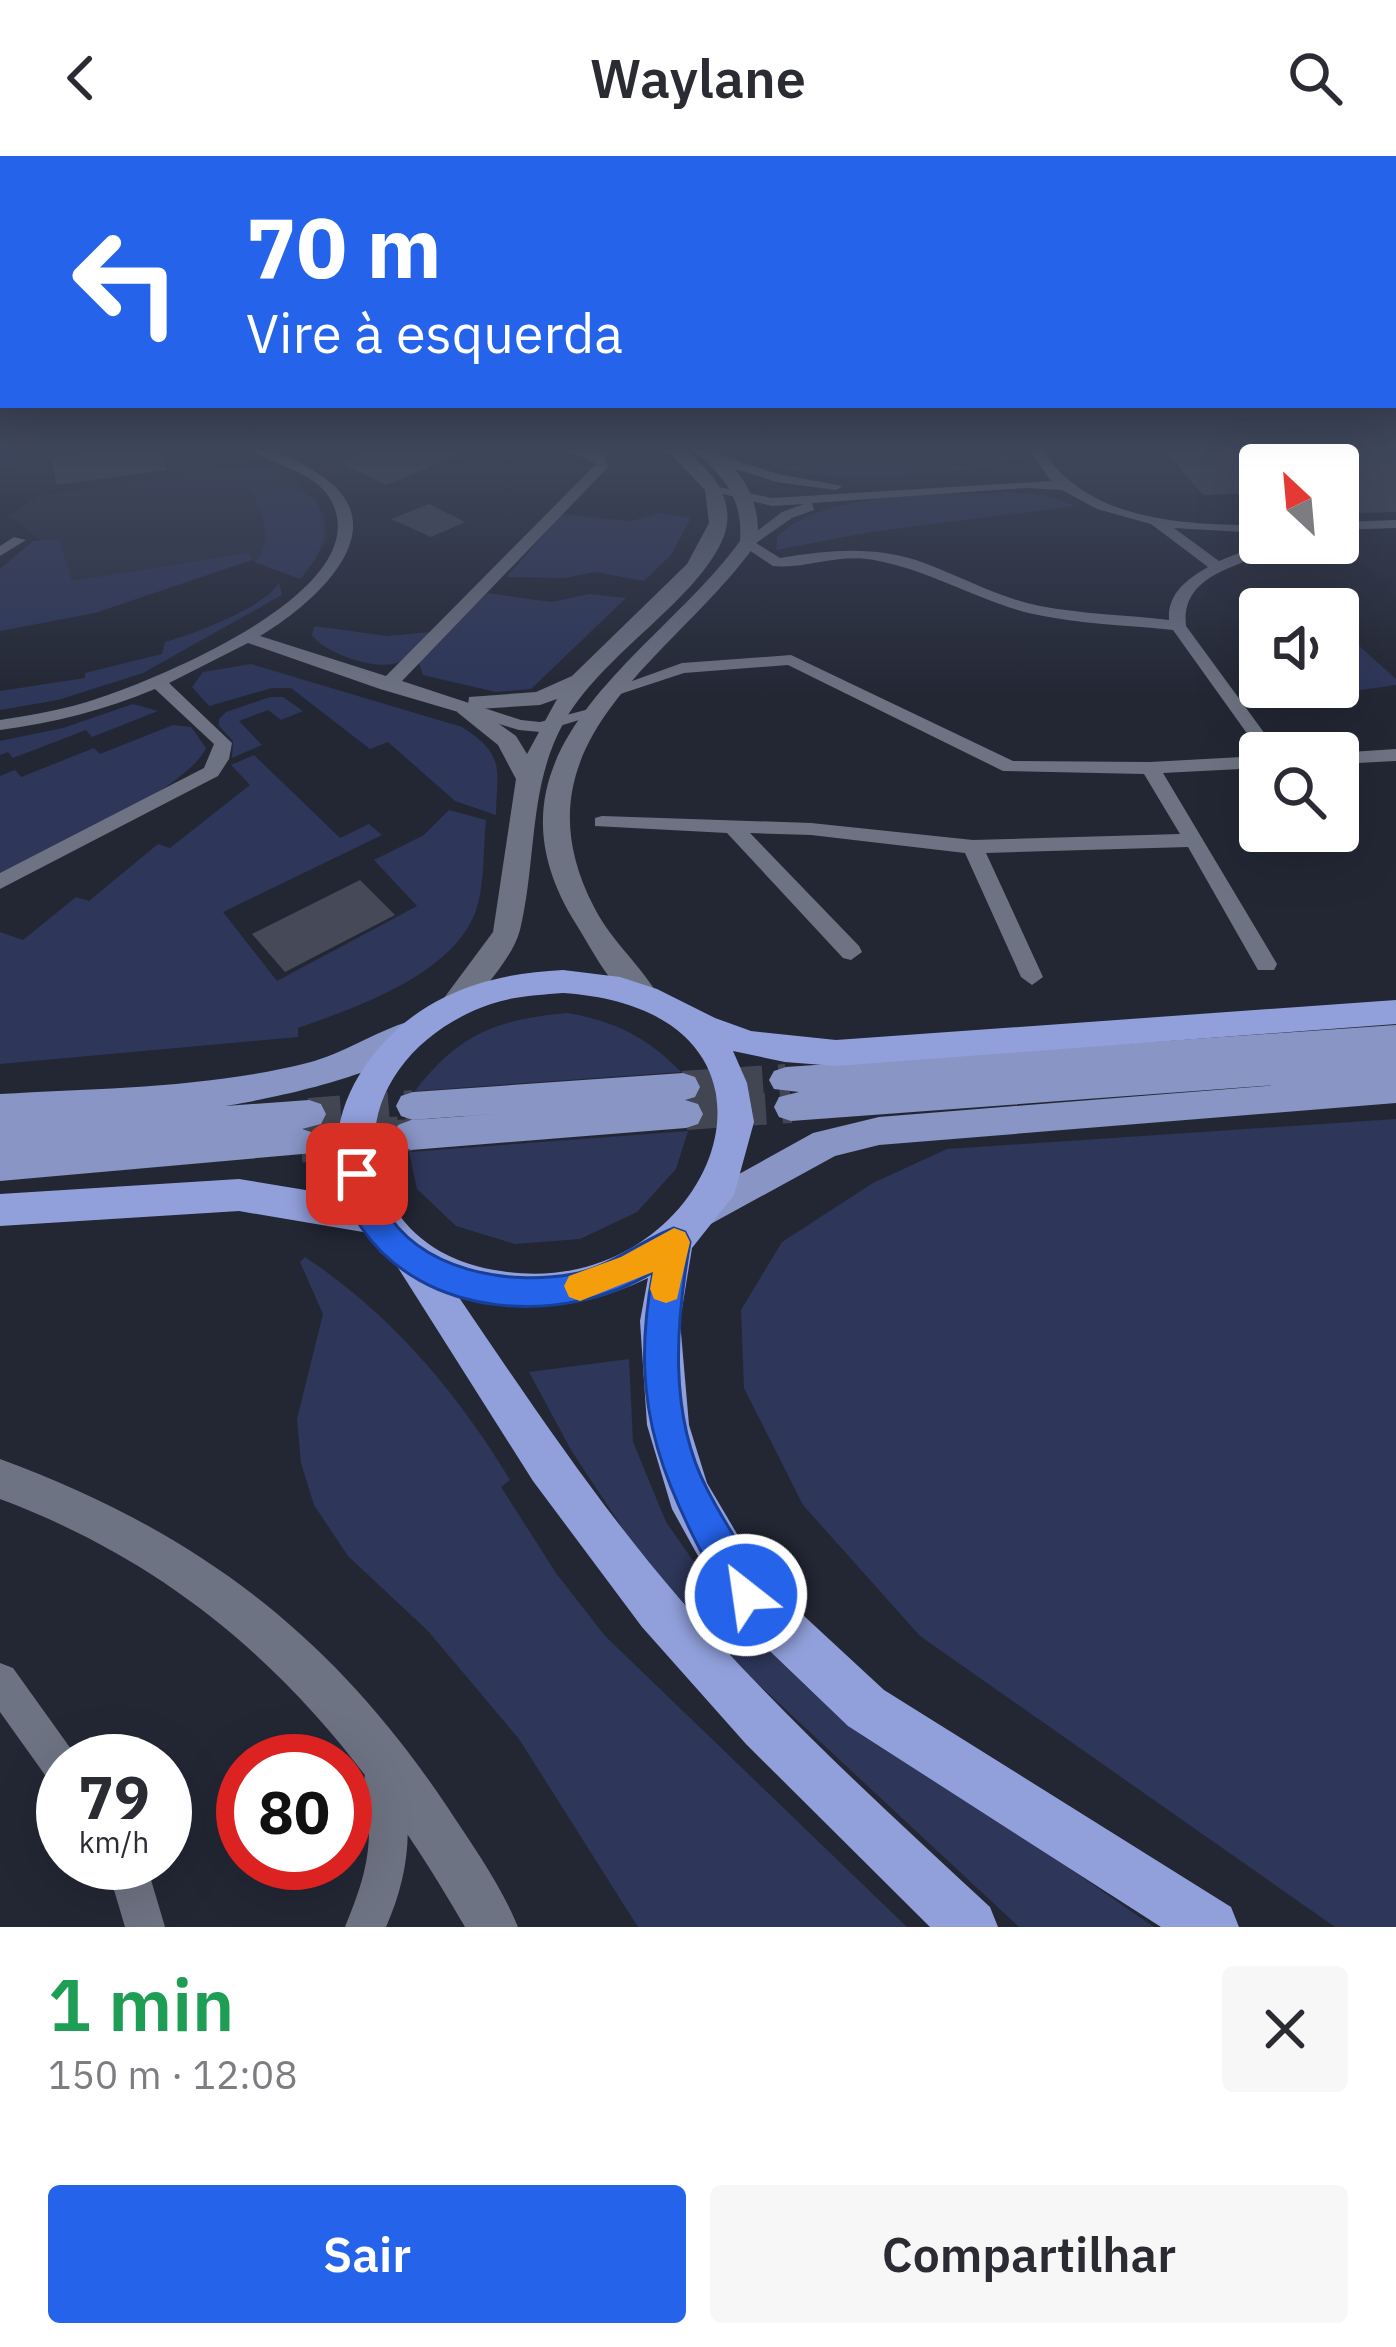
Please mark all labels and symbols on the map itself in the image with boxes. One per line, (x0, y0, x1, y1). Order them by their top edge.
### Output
north arrow (1239, 444, 1359, 564)
pin (306, 1123, 408, 1225)
position arrow (683, 1532, 809, 1658)
speed limit sign: 80 (216, 1734, 372, 1890)

